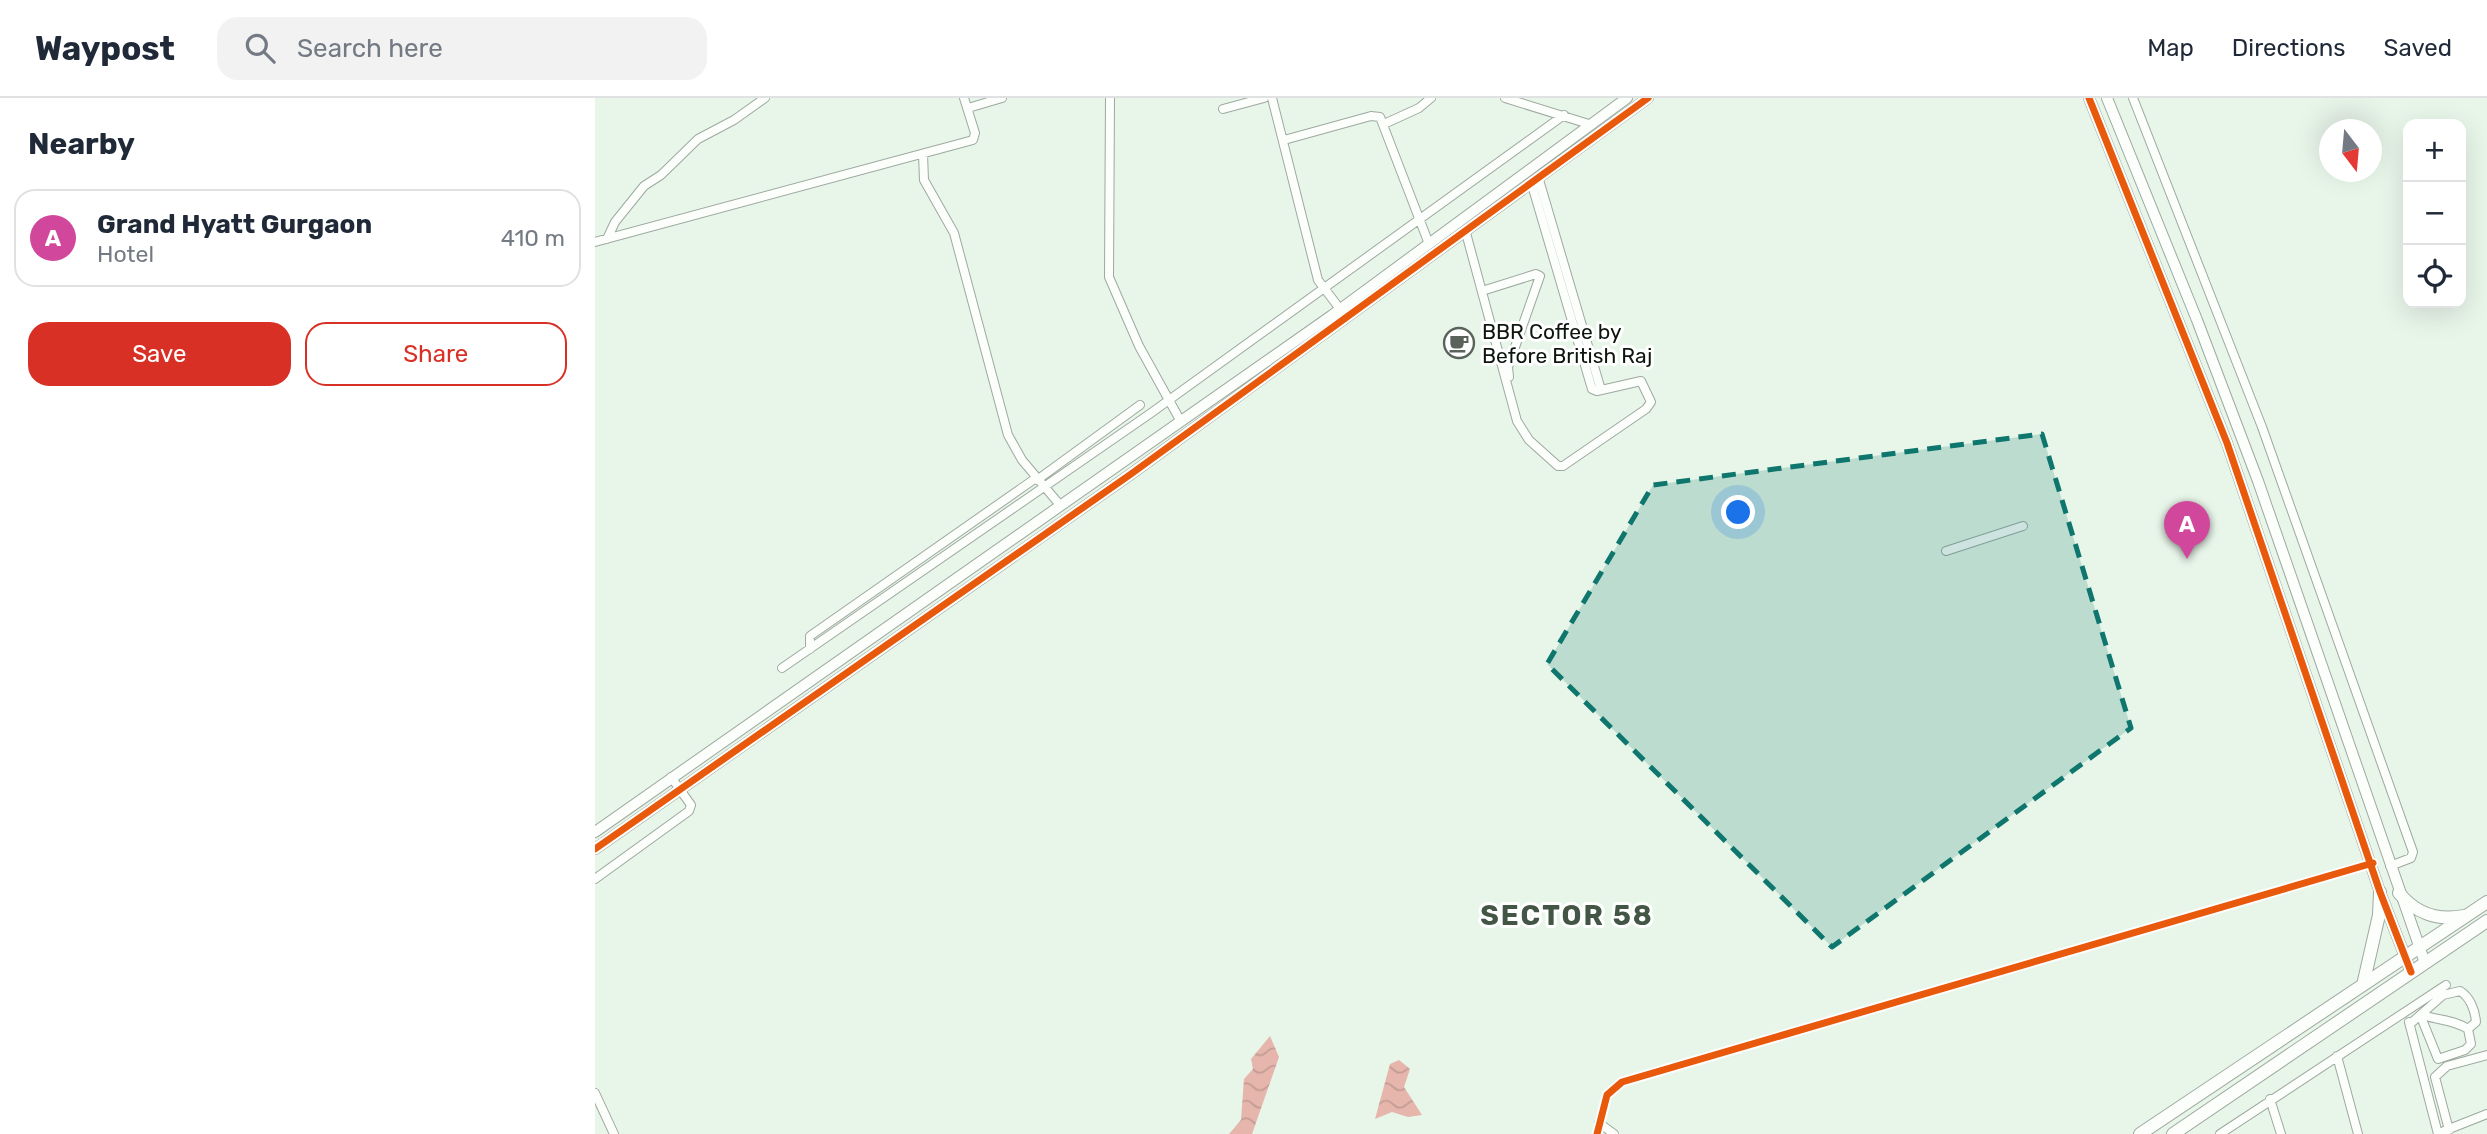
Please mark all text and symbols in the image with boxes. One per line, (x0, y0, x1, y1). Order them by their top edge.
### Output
search box (217, 17, 707, 80)
text: Waypost (35, 29, 175, 68)
icon: search (241, 29, 279, 67)
text: Search here (297, 33, 443, 64)
text: Map (2147, 34, 2194, 62)
text: Directions (2232, 34, 2345, 62)
text: Saved (2383, 34, 2452, 62)
north arrow (2319, 119, 2382, 182)
map controls (2403, 119, 2466, 308)
button: + (2403, 119, 2466, 182)
text: Nearby (28, 126, 135, 162)
button: − (2403, 182, 2466, 245)
text: Grand Hyatt Gurgaon (97, 209, 372, 240)
text: A (45, 224, 61, 252)
text: 410 m (501, 224, 565, 252)
text: Hotel (97, 240, 154, 268)
button: locate (2403, 245, 2466, 308)
place label: BBR Coffee by Before British Raj (1482, 319, 1652, 368)
button: Save (28, 322, 291, 386)
button: Share (305, 322, 567, 386)
cafe icon: BBR Coffee by Before British Raj (1442, 326, 1476, 360)
your location (1721, 495, 1755, 529)
pin: A (2164, 501, 2210, 559)
district label: SECTOR 58 (1480, 899, 1654, 932)

